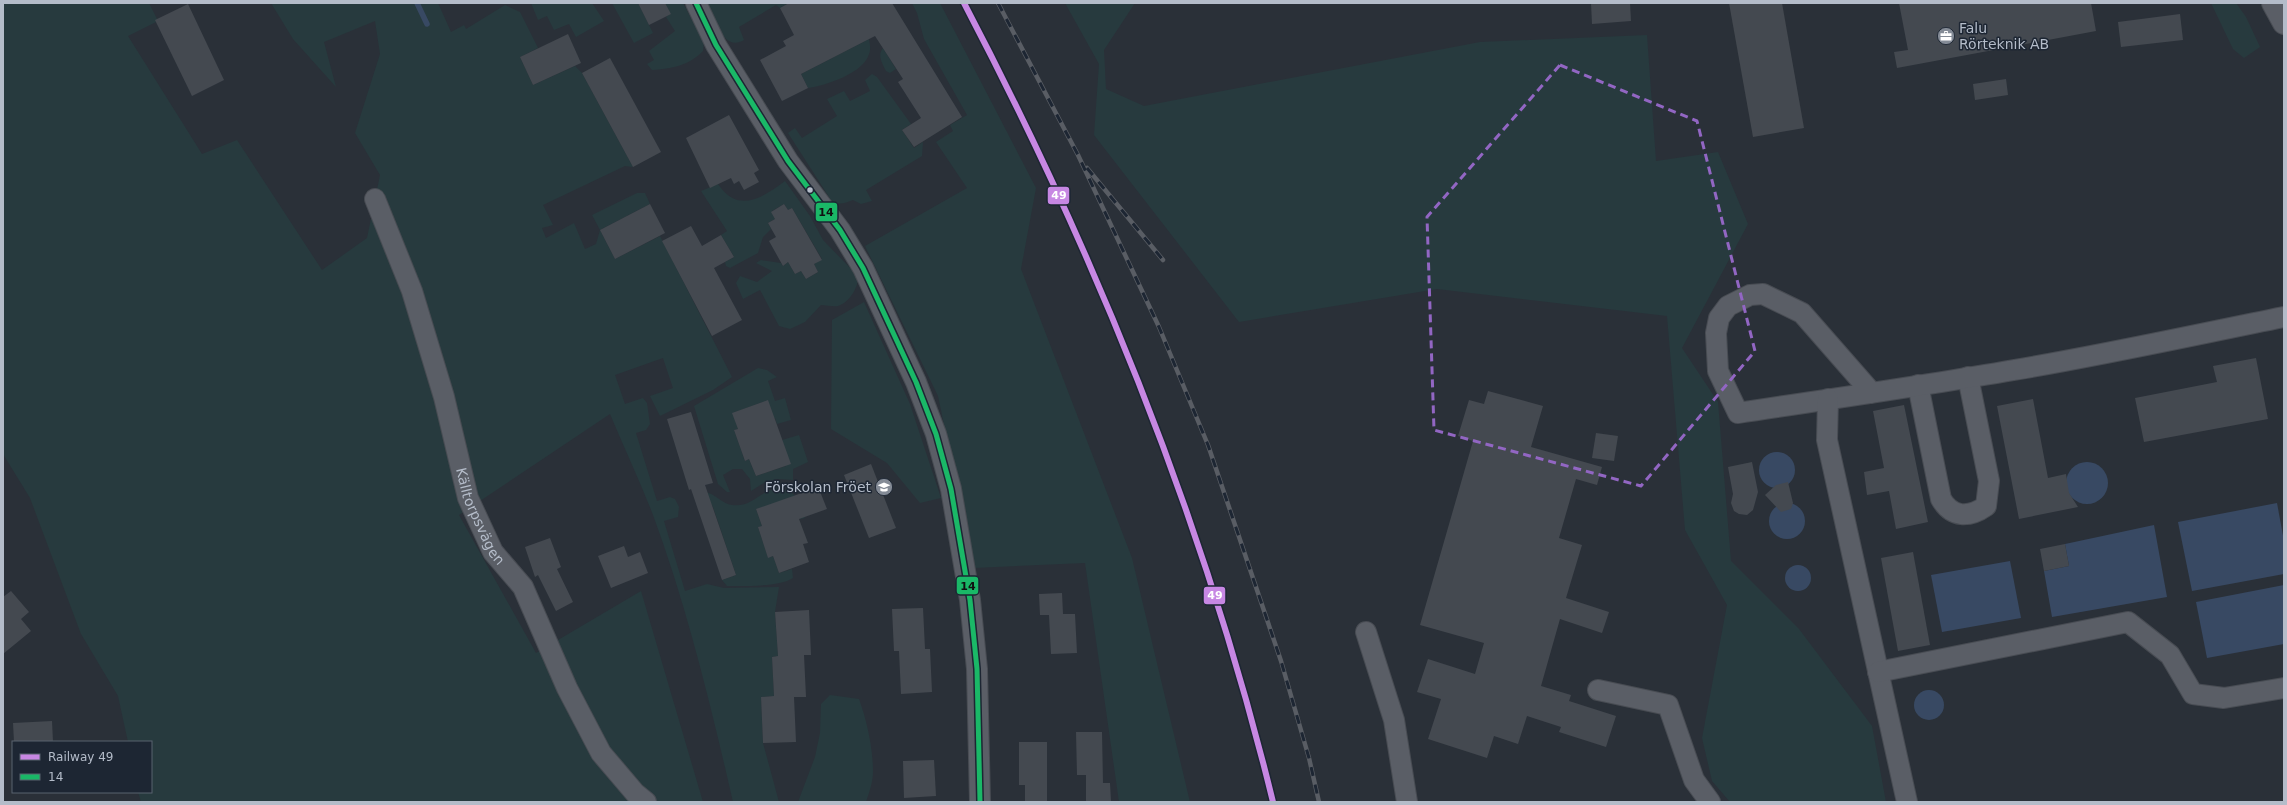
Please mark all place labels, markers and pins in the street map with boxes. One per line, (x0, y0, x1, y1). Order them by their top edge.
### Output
place label: Falu Rörteknik AB (1959, 20, 2049, 52)
office icon: Falu Rörteknik AB (1936, 26, 1956, 46)
unlabelled marker (805, 185, 815, 195)
school or university icon: Förskolan Fröet (874, 477, 894, 497)
place label: Förskolan Fröet (765, 479, 871, 495)

